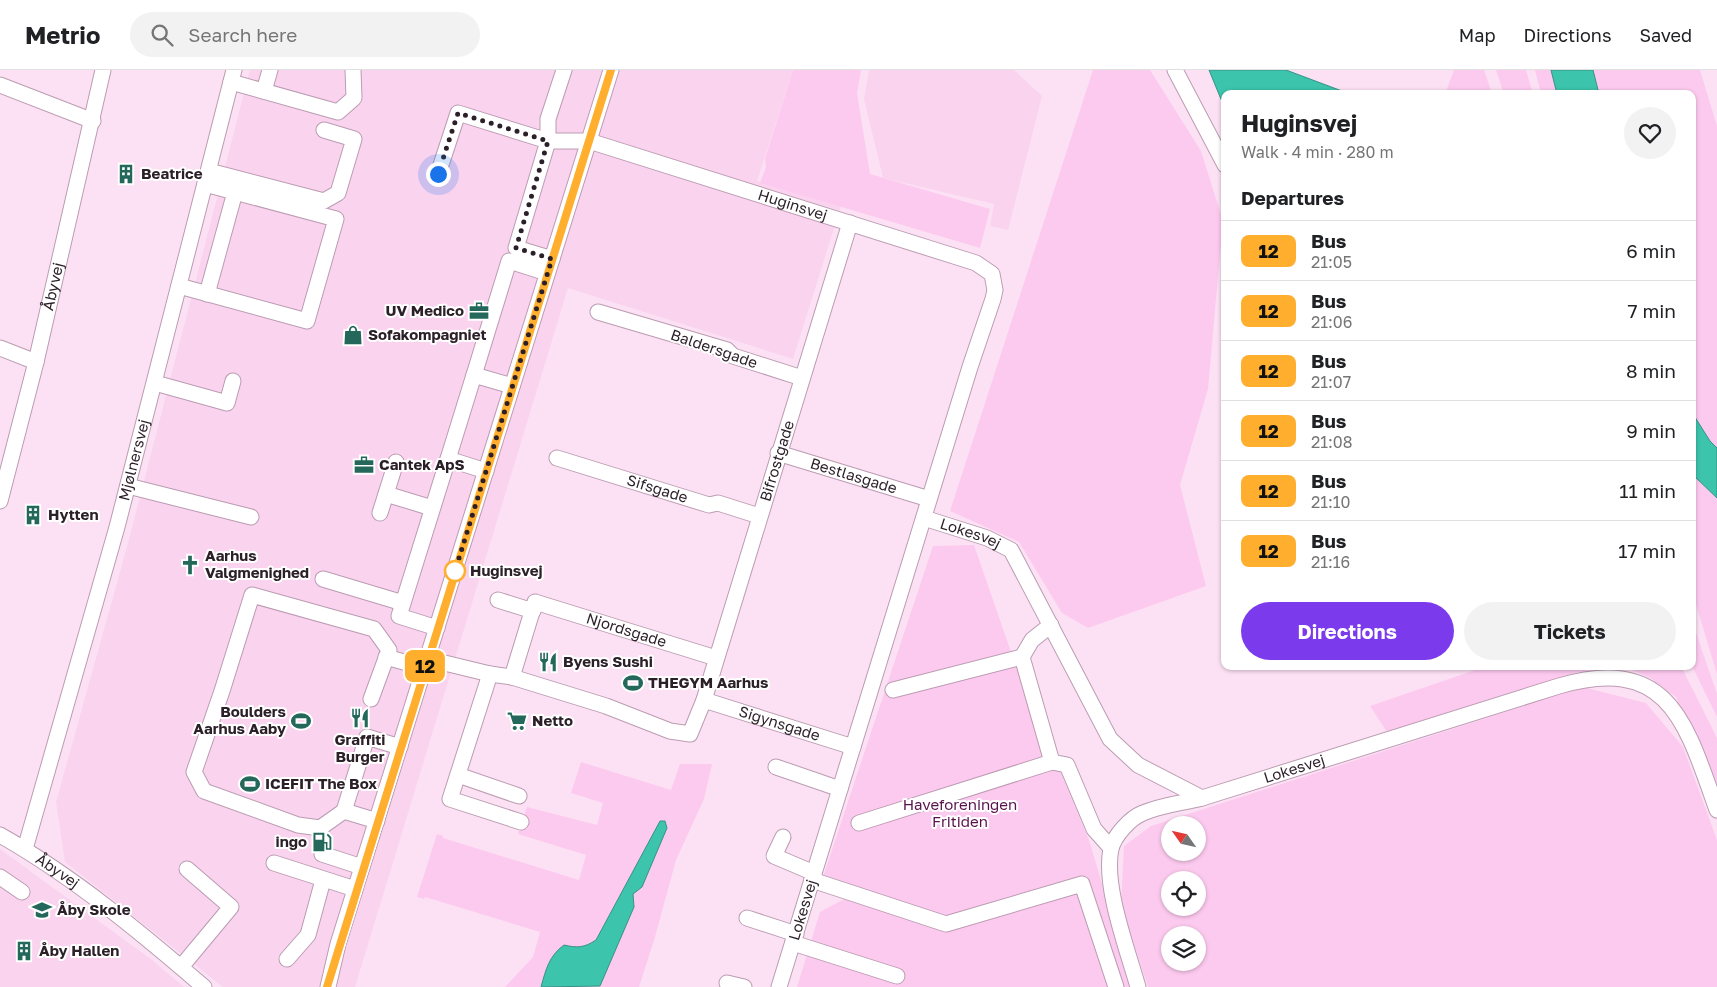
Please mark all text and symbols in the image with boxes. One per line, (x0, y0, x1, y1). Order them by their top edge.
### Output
search box (130, 12, 480, 57)
text: Metrio (25, 20, 100, 49)
icon: search (148, 21, 176, 49)
text: Search here (188, 23, 297, 46)
text: Map (1459, 24, 1495, 46)
text: Directions (1523, 24, 1611, 46)
text: Saved (1639, 24, 1692, 46)
button: heart (1624, 107, 1676, 159)
text: Huginsvej (1241, 108, 1357, 137)
text: Walk · 4 min · 280 m (1241, 142, 1394, 162)
your location (426, 162, 451, 187)
building icon: Beatrice (115, 163, 137, 185)
place label: Beatrice (141, 164, 203, 182)
street label: Huginsvej (756, 185, 830, 224)
text: Departures (1241, 186, 1344, 209)
text: Bus (1311, 229, 1346, 252)
text: 6 min (1626, 239, 1676, 262)
text: 12 (1258, 240, 1279, 262)
text: 21:05 (1311, 252, 1352, 272)
street label: Åbyvej (38, 261, 67, 312)
text: Bus (1311, 289, 1346, 312)
text: 7 min (1628, 299, 1676, 322)
office icon: UV Medico (468, 300, 490, 322)
text: 12 (1258, 300, 1279, 322)
place label: UV Medico (385, 301, 464, 319)
text: 21:06 (1311, 312, 1352, 332)
shop icon: Sofakompagniet (342, 324, 364, 346)
place label: Sofakompagniet (368, 325, 487, 343)
street label: Baldersgade (669, 325, 760, 371)
text: Bus (1311, 349, 1346, 372)
text: 8 min (1626, 359, 1676, 382)
text: 12 (1258, 360, 1279, 382)
text: 21:07 (1311, 372, 1351, 392)
text: Bus (1311, 409, 1346, 432)
street label: Mjølnersvej (114, 417, 152, 502)
street label: Bifrostgade (755, 418, 797, 503)
text: 9 min (1626, 419, 1676, 442)
text: 12 (1258, 420, 1279, 442)
text: 21:08 (1311, 432, 1353, 452)
street label: Bestlasgade (808, 453, 900, 497)
office icon: Cantek ApS (353, 454, 375, 476)
place label: Cantek ApS (379, 455, 465, 473)
text: Bus (1311, 469, 1346, 492)
street label: Sifsgade (625, 470, 691, 506)
text: 11 min (1619, 479, 1676, 502)
text: 12 (1258, 480, 1279, 502)
text: 21:10 (1311, 492, 1351, 512)
building icon: Hytten (22, 504, 44, 526)
place label: Hytten (48, 505, 99, 523)
street label: Lokesvej (938, 514, 1004, 552)
text: Bus (1311, 529, 1346, 552)
text: 17 min (1618, 539, 1676, 562)
text: 12 (1258, 540, 1279, 562)
place label: Aarhus Valgmenighed (205, 546, 309, 581)
text: 21:16 (1311, 552, 1350, 572)
church icon: Aarhus Valgmenighed (179, 554, 201, 576)
marker: Huginsvej (444, 560, 466, 582)
place label: Huginsvej (470, 561, 543, 579)
button: Directions (1241, 602, 1454, 660)
button: Tickets (1464, 602, 1676, 660)
street label: Njordsgade (584, 608, 669, 650)
line badge: 12 (402, 650, 448, 682)
restaurant icon: Byens Sushi (537, 651, 559, 673)
place label: Byens Sushi (563, 652, 653, 670)
text: 12 (415, 655, 435, 677)
sports icon: THEGYM Aarhus (622, 672, 644, 694)
place label: THEGYM Aarhus (648, 673, 768, 691)
place label: Boulders Aarhus Aaby (193, 702, 286, 737)
street label: Sigynsgade (737, 702, 823, 744)
restaurant icon: Graffiti Burger (349, 707, 371, 729)
sports icon: Boulders Aarhus Aaby (290, 710, 312, 732)
supermarket icon: Netto (506, 710, 528, 732)
place label: Netto (532, 711, 573, 729)
place label: Graffiti Burger (335, 730, 385, 765)
street label: Lokesvej (1261, 750, 1327, 786)
sports icon: ICEFIT The Box (239, 773, 261, 795)
place label: ICEFIT The Box (265, 774, 377, 792)
park label: Haveforeningen Fritiden (903, 795, 1017, 830)
north arrow (1161, 816, 1206, 861)
map controls (1161, 816, 1206, 971)
fuel station icon: ingo (311, 831, 333, 853)
place label: ingo (276, 832, 307, 850)
street label: Åbyvej (33, 849, 83, 892)
button: locate (1161, 871, 1206, 916)
street label: Lokesvej (784, 877, 820, 942)
school or university icon: Åby Skole (31, 899, 53, 921)
place label: Åby Skole (57, 900, 131, 918)
button: layers (1161, 926, 1206, 971)
building icon: Åby Hallen (13, 940, 35, 962)
place label: Åby Hallen (39, 941, 119, 959)

